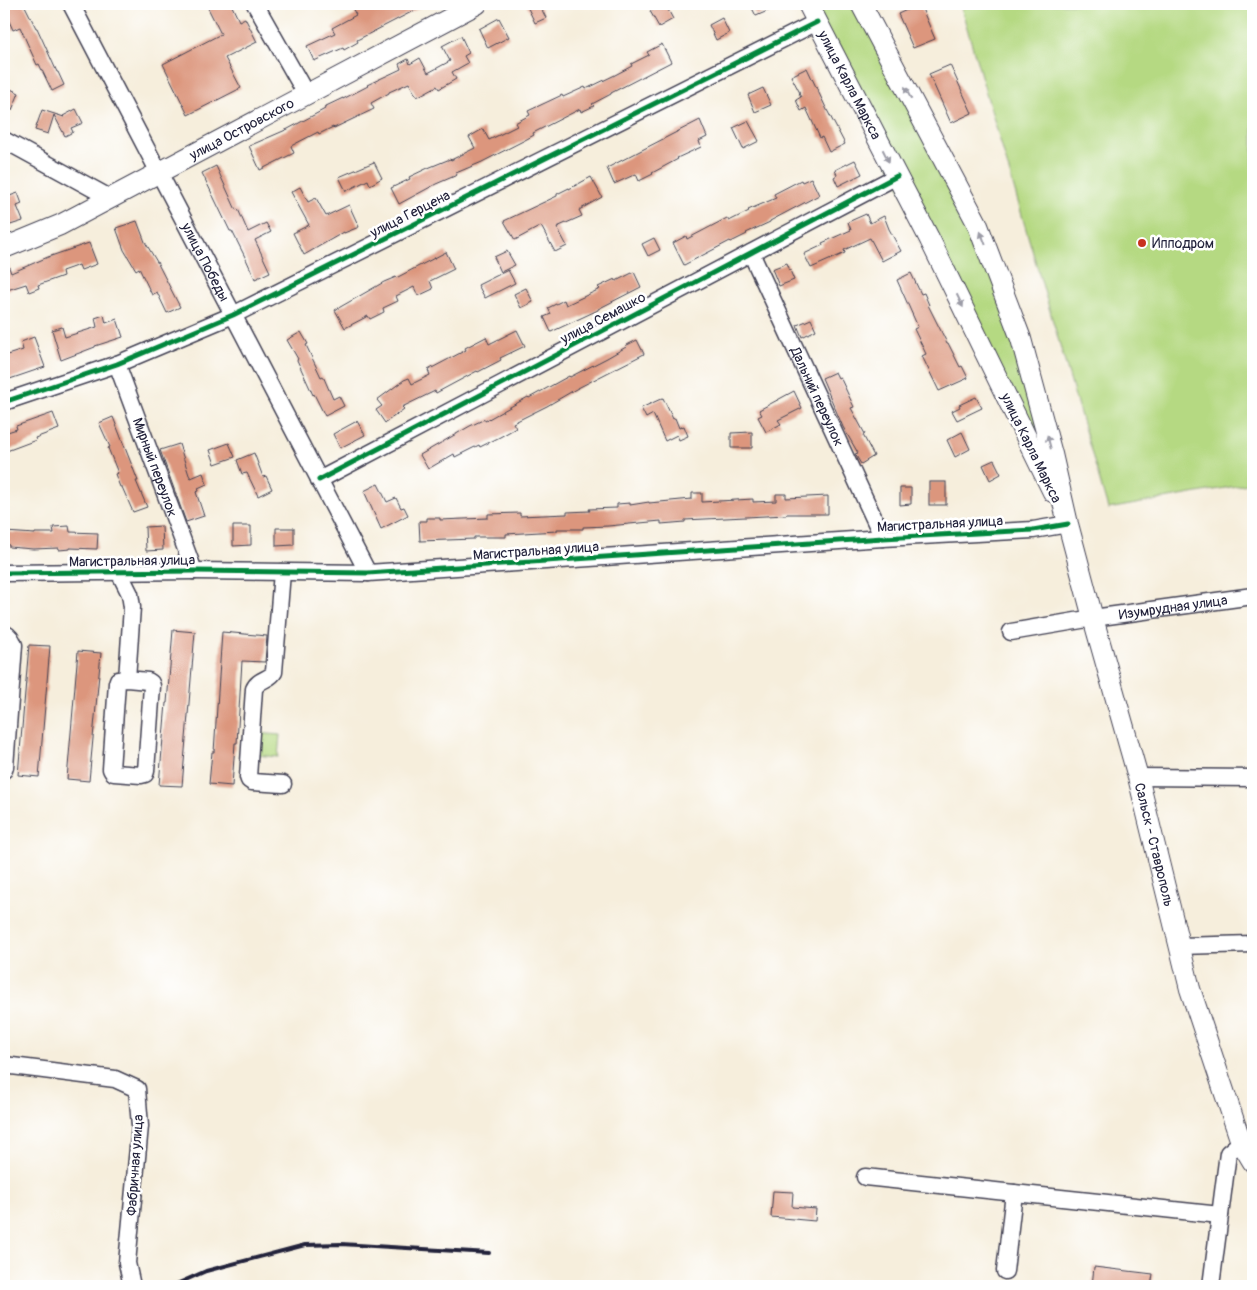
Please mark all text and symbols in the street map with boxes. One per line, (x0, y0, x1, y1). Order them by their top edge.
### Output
street label: улица Карла Маркса (814, 27, 885, 142)
one-way arrow (904, 87, 913, 100)
street label: улица Островского (185, 94, 297, 164)
one-way arrow (882, 149, 890, 163)
street label: улица Герцена (366, 187, 453, 242)
street label: улица Победы (178, 219, 233, 304)
one-way arrow (978, 231, 986, 245)
place label: Ипподром (1152, 235, 1214, 252)
marker: Ипподром (1136, 237, 1148, 249)
street label: улица Семашко (557, 288, 649, 348)
one-way arrow (956, 294, 964, 308)
street label: Дальний переулок (787, 343, 848, 449)
street label: улица Карла Маркса (997, 389, 1065, 506)
street label: Мирный переулок (129, 415, 182, 519)
one-way arrow (1045, 434, 1053, 450)
street label: Магистральная улица (876, 512, 1004, 536)
street label: Магистральная улица (472, 538, 600, 564)
street label: Магистральная улица (69, 551, 195, 571)
street label: Изумрудная улица (1118, 591, 1228, 623)
street label: Сальск - Ставрополь (1131, 781, 1178, 908)
street label: Фабричная улица (123, 1114, 147, 1216)

